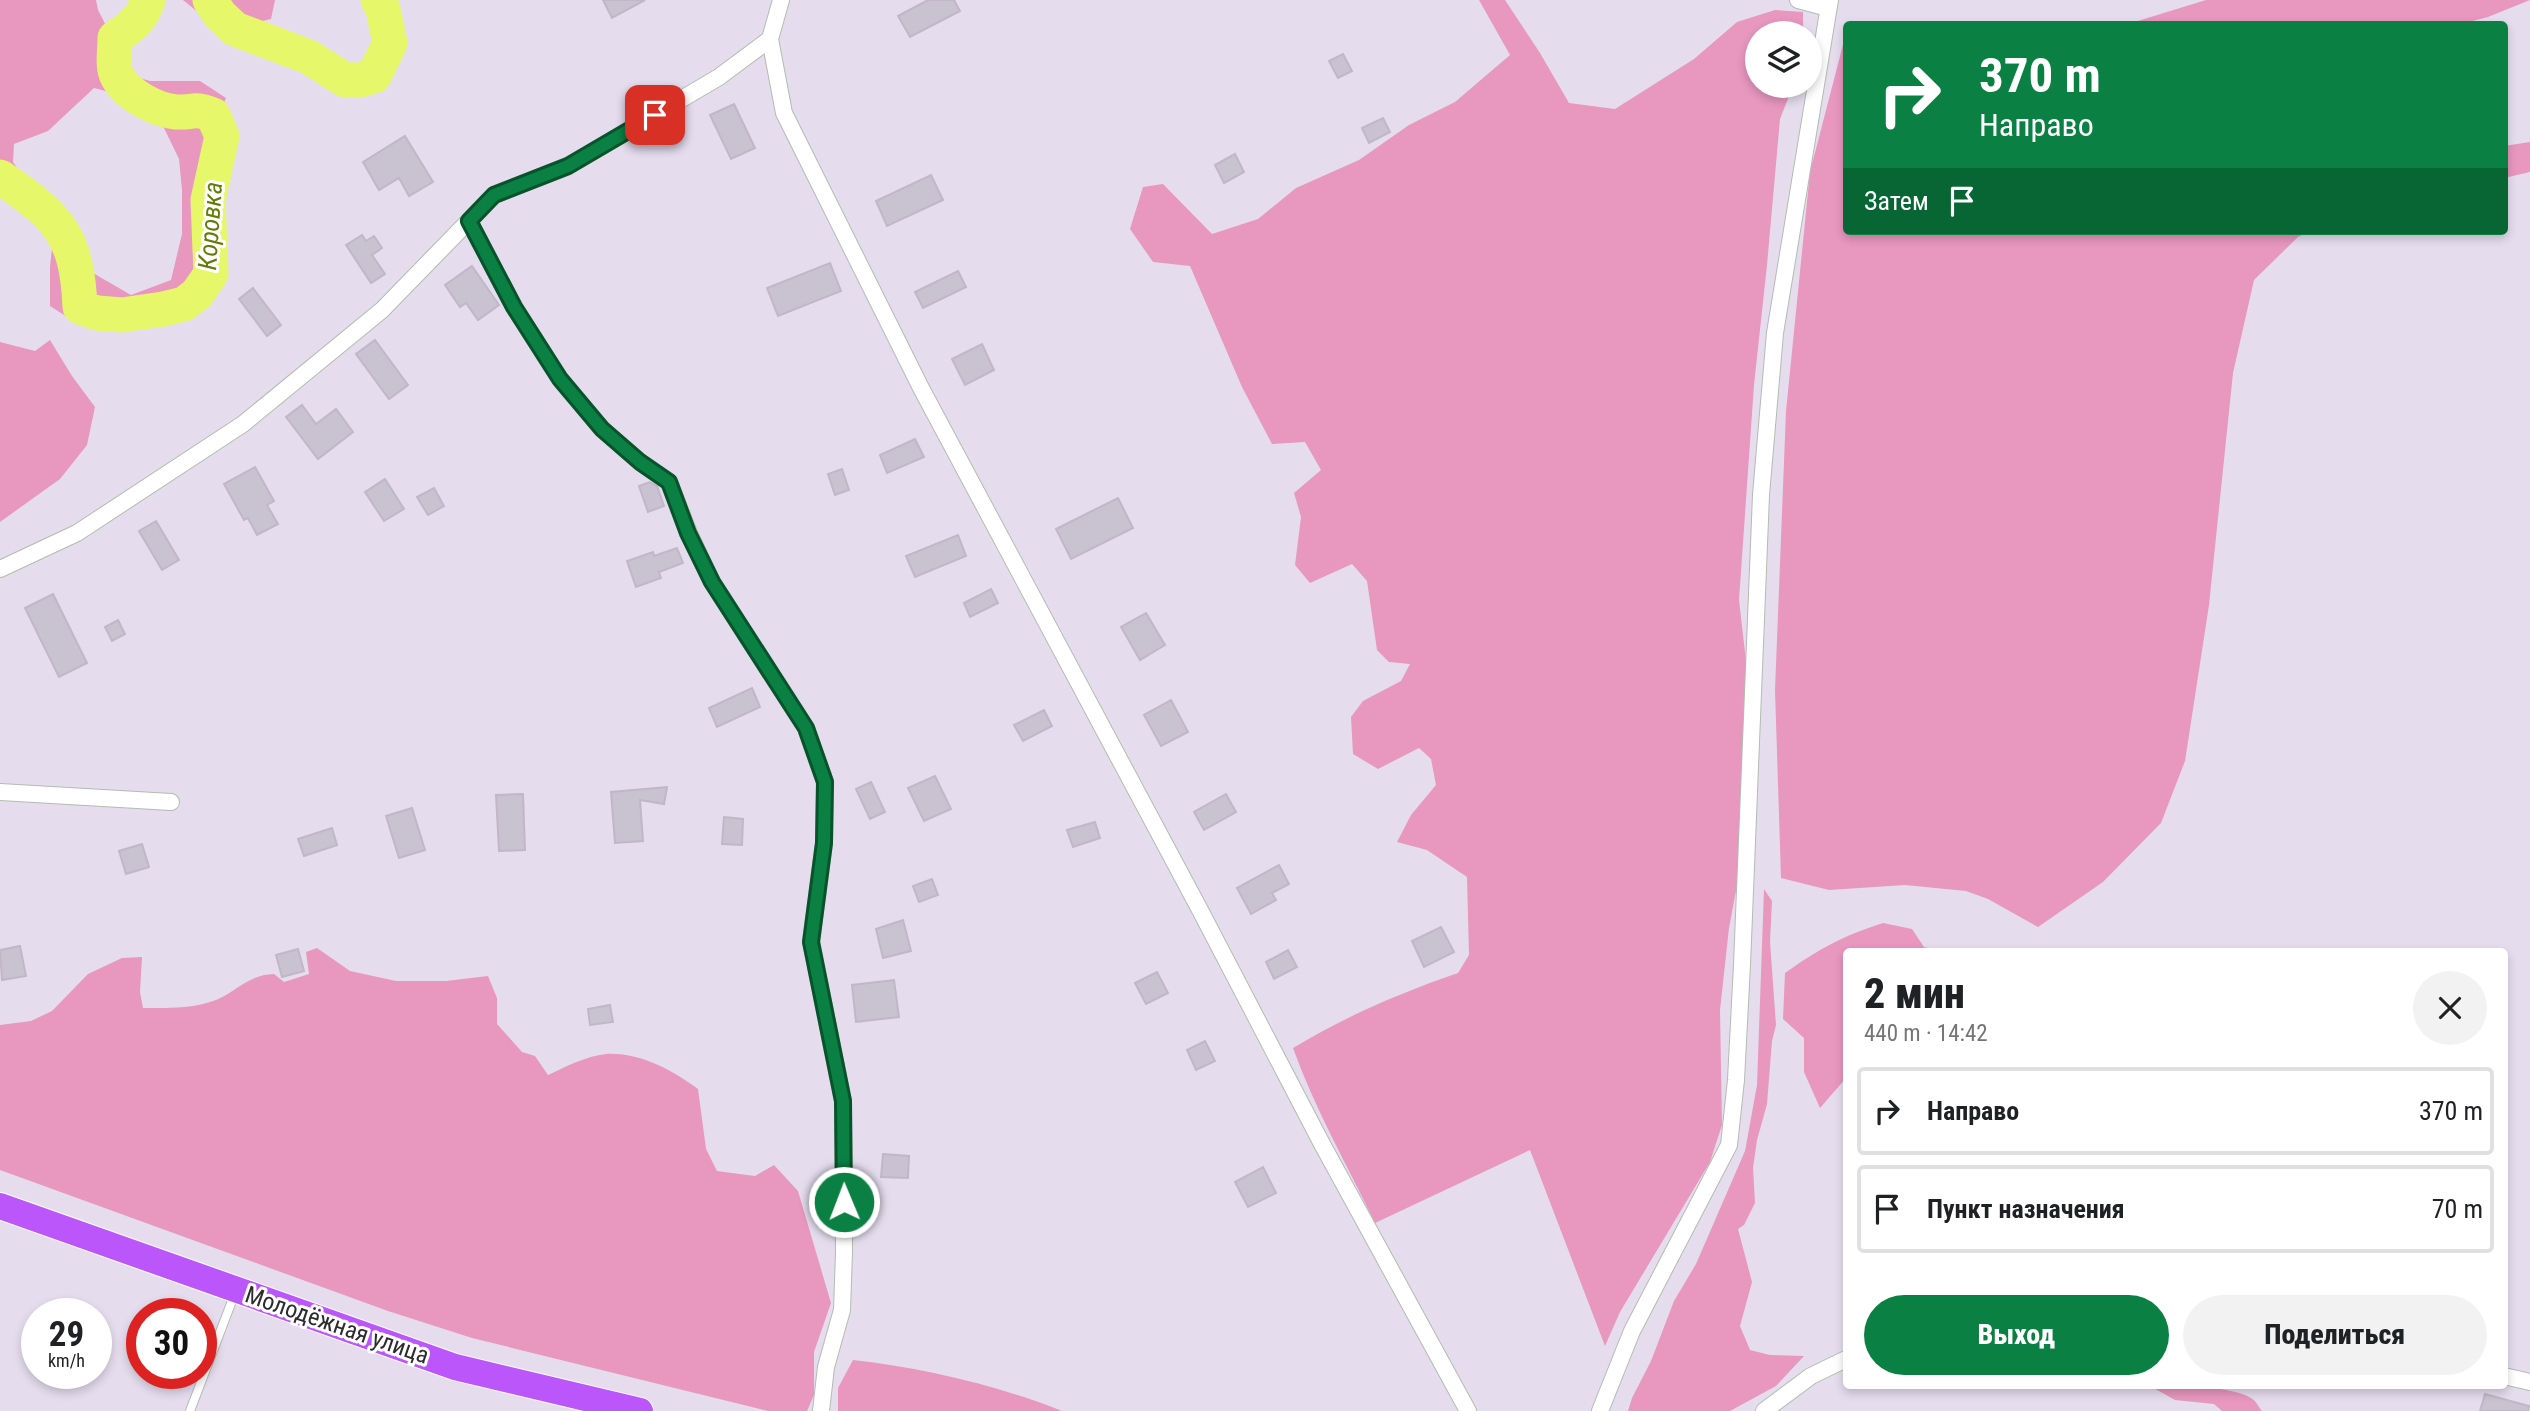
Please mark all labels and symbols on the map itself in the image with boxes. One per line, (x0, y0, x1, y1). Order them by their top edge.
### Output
pin (625, 85, 685, 145)
water label: Коровка (192, 181, 228, 271)
position arrow (807, 1165, 881, 1239)
street label: Молодёжная улица (242, 1280, 432, 1370)
speed limit sign: 30 (126, 1298, 217, 1389)

